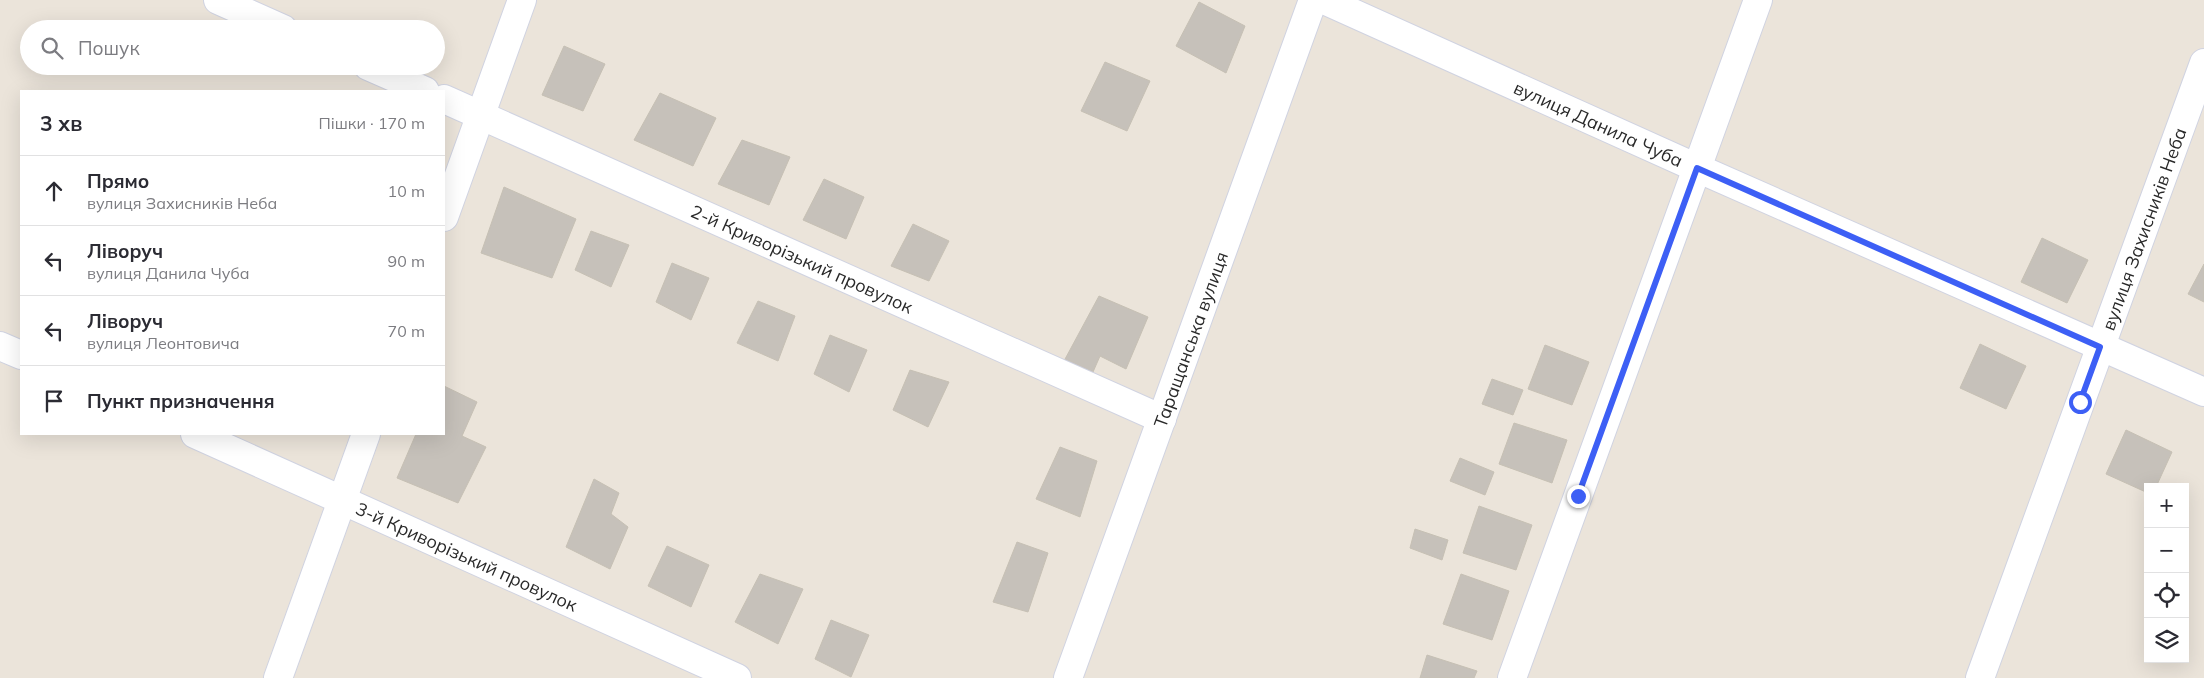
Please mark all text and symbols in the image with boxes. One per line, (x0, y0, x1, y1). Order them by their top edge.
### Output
search box (20, 20, 445, 75)
icon: search (38, 34, 66, 62)
text: Пошук (78, 36, 140, 60)
street label: вулиця Данила Чуба (1510, 76, 1687, 172)
text: 3 хв (40, 110, 82, 136)
text: Пішки · 170 m (319, 113, 425, 133)
street label: вулиця Захисників Неба (2096, 124, 2191, 333)
text: Прямо (87, 169, 149, 193)
icon: ahead (40, 177, 68, 205)
text: 10 m (388, 181, 425, 201)
text: вулиця Захисників Неба (87, 193, 277, 213)
street label: 2-й Криворізький провулок (688, 199, 917, 318)
text: Ліворуч (87, 239, 163, 263)
icon: left (40, 247, 68, 275)
street label: Таращанська вулиця (1148, 248, 1233, 430)
text: 90 m (388, 251, 425, 271)
text: вулиця Данила Чуба (87, 263, 250, 283)
text: Ліворуч (87, 309, 163, 333)
icon: left (40, 317, 68, 345)
text: 70 m (388, 321, 425, 341)
text: вулиця Леонтовича (87, 333, 239, 353)
icon: arrive (40, 387, 68, 415)
text: Пункт призначення (87, 389, 275, 413)
route start (2069, 391, 2092, 414)
map controls (2144, 483, 2189, 663)
button: + (2144, 483, 2189, 528)
route end (1567, 485, 1590, 508)
street label: 3-й Криворізький провулок (352, 496, 581, 616)
button: − (2144, 528, 2189, 573)
button: locate (2144, 573, 2189, 618)
button: layers (2144, 618, 2189, 663)

